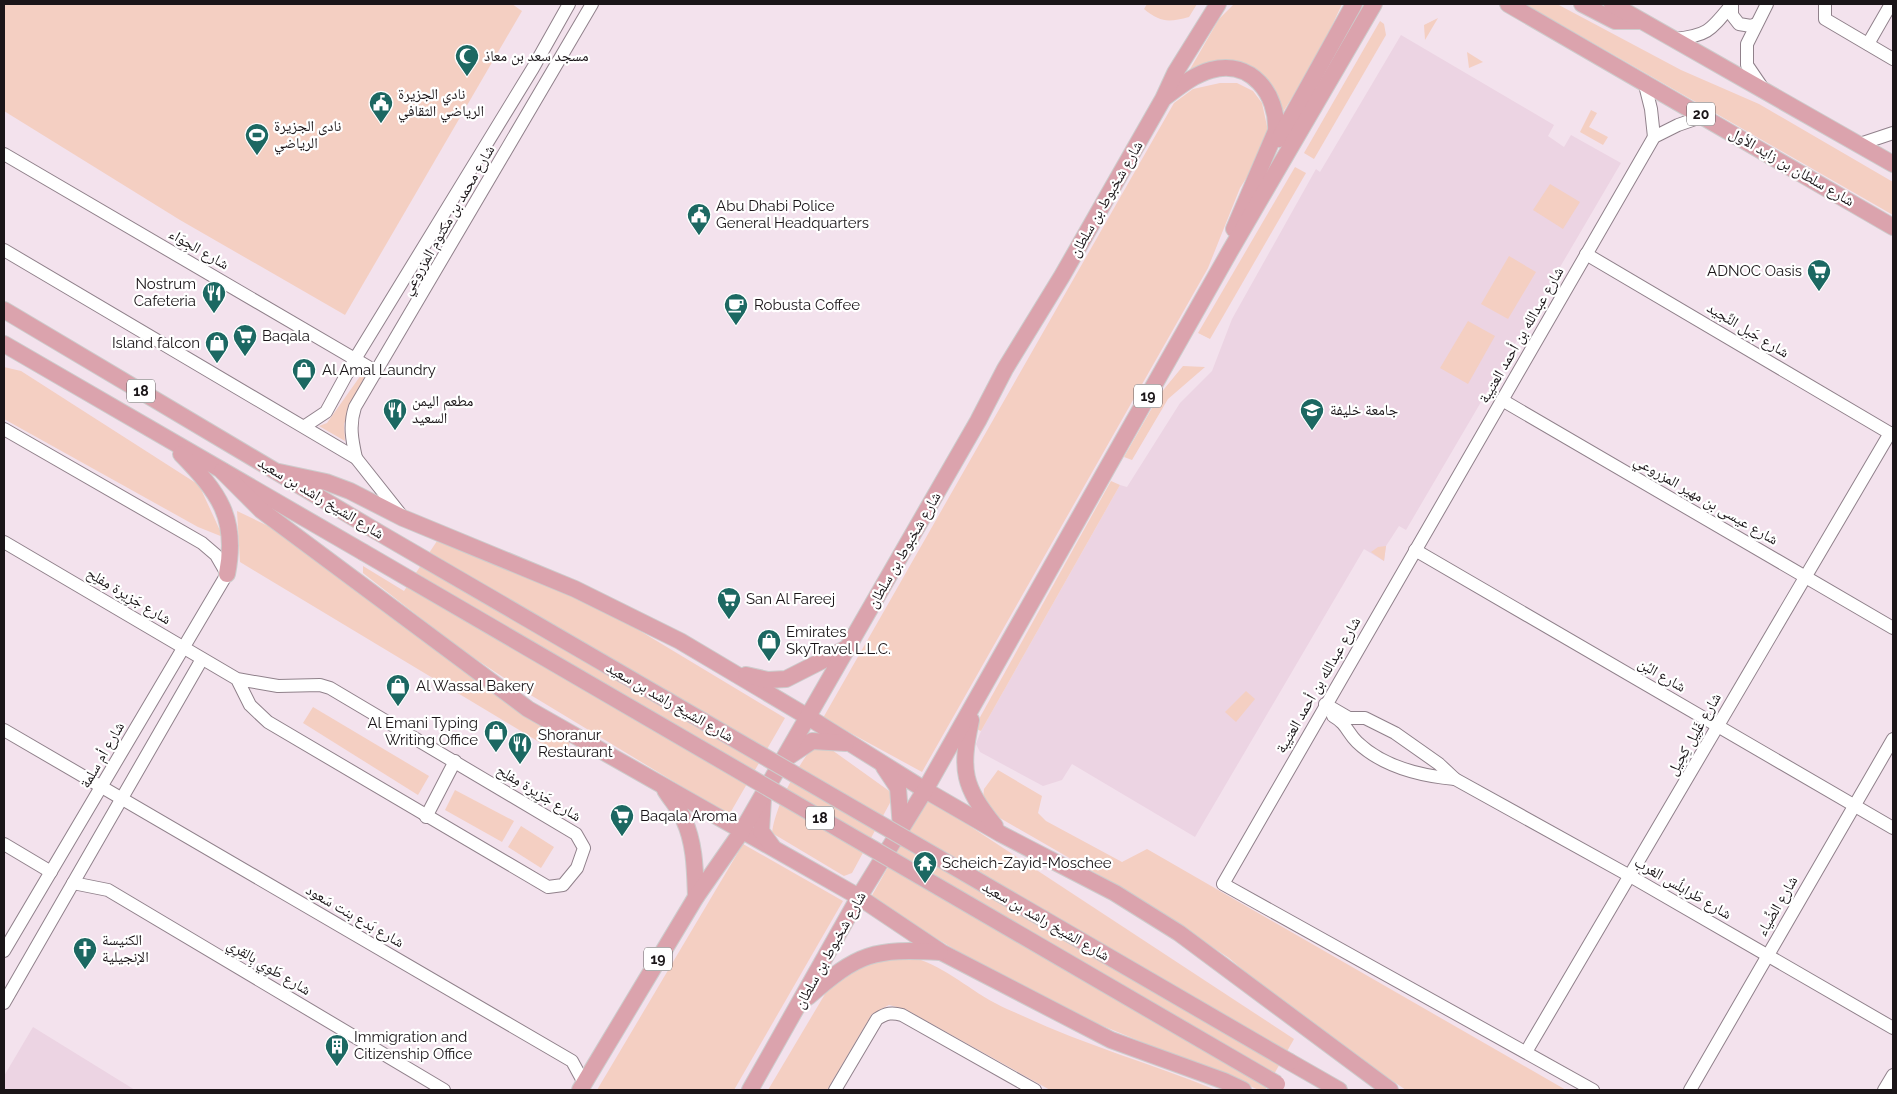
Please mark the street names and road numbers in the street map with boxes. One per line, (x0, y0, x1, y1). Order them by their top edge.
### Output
road number: 20 (1687, 102, 1715, 126)
street label: شارع سلطان بن زايد الأول (1726, 124, 1858, 211)
street label: شارع شخبوط بن سلطان (1065, 138, 1148, 261)
street label: شارع محمد بن مكتوم المزروعي (398, 142, 501, 300)
street label: شارع الجِوَاء (165, 225, 232, 275)
street label: شارع عبدالله بن أحمد العتيبة (1475, 264, 1568, 407)
street label: شارع جَبل النِّجيد (1703, 298, 1792, 362)
road number: 18 (127, 380, 155, 402)
road number: 19 (1134, 384, 1162, 408)
street label: شارع عيسى بن مهير المزروعي (1629, 451, 1781, 551)
street label: شارع الشيخ راشد بن سعيد (254, 453, 387, 544)
street label: شارع شخبوط بن سلطان (863, 489, 946, 612)
street label: شارع جَزِيرة مِفلِح (82, 564, 175, 630)
street label: شارع عبدالله بن أحمد العتيبة (1272, 614, 1365, 757)
street label: شارع البُن (1634, 654, 1689, 697)
street label: شارع الشيخ راشد بن سعيد (603, 658, 737, 747)
street label: شارع غَلِيل كِحِيل (1663, 689, 1726, 779)
street label: شارع أم سلمة (76, 719, 129, 792)
street label: شارع جَزِيرة مِفلِح (492, 761, 585, 827)
road number: 18 (806, 806, 834, 830)
street label: شارع طَرابلُس الغرب (1631, 852, 1735, 924)
street label: شارع الضِّياء (1752, 872, 1802, 940)
street label: شارع الشيخ راشد بن سعيد (979, 877, 1113, 966)
street label: شارع بَدع بنت سَعود (302, 881, 407, 952)
street label: شارع شخبوط بن سلطان (790, 888, 871, 1012)
street label: شارع طَوِي بِالقِرِي (222, 935, 314, 1002)
road number: 19 (644, 948, 672, 971)

